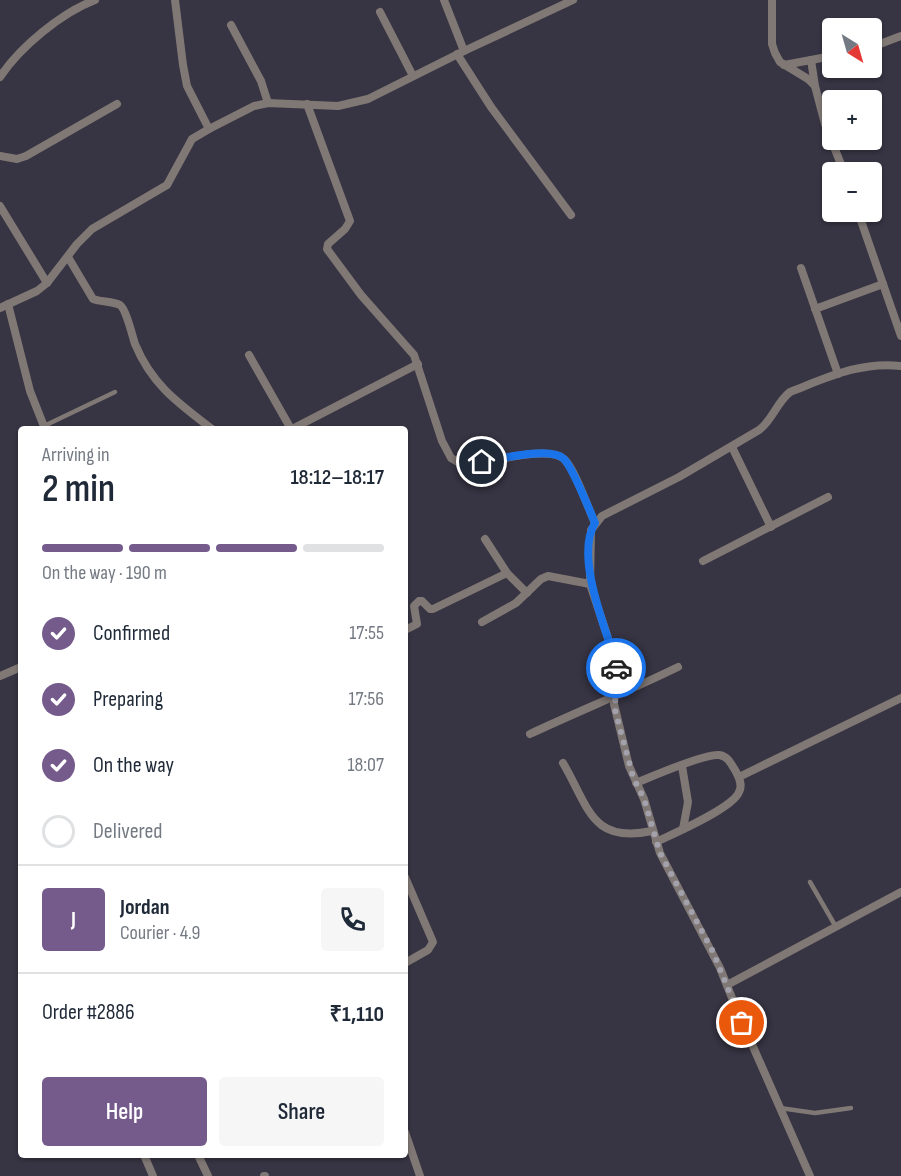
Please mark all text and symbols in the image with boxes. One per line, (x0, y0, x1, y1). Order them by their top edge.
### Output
north arrow (822, 18, 882, 78)
map controls (822, 18, 882, 222)
button: + (822, 90, 882, 150)
button: − (822, 162, 882, 222)
pin (456, 436, 507, 487)
text: Arriving in (42, 443, 110, 467)
icon: home (465, 445, 498, 478)
text: 18:12–18:17 (290, 464, 384, 491)
text: 2 min (42, 466, 115, 513)
text: On the way · 190 m (42, 561, 167, 585)
icon: check (42, 617, 75, 650)
text: Confirmed (93, 620, 170, 647)
text: 17:55 (349, 621, 384, 645)
courier (586, 638, 646, 698)
icon: car (600, 652, 633, 685)
icon: check (42, 683, 75, 716)
text: Preparing (93, 686, 163, 713)
text: 17:56 (349, 687, 384, 711)
icon: check (42, 749, 75, 782)
text: On the way (93, 752, 174, 779)
text: 18:07 (348, 753, 384, 777)
text: Delivered (93, 818, 162, 845)
button: phone (321, 888, 384, 951)
text: Jordan (120, 894, 169, 921)
text: J (71, 906, 76, 933)
text: Courier · 4.9 (120, 921, 200, 945)
pin (716, 997, 767, 1048)
text: Order #2886 (42, 999, 135, 1026)
text: ₹1,110 (329, 1001, 384, 1028)
icon: bag (725, 1006, 758, 1039)
button: Help (42, 1077, 207, 1146)
button: Share (219, 1077, 384, 1146)

